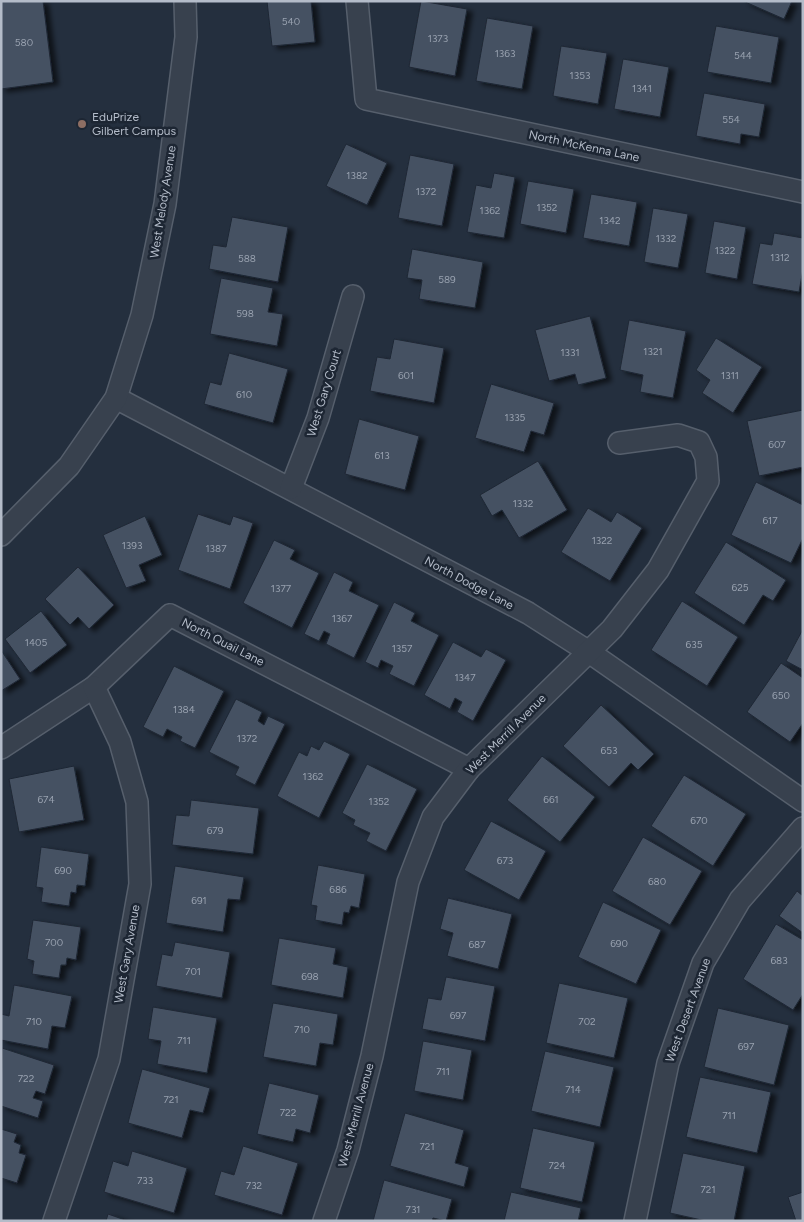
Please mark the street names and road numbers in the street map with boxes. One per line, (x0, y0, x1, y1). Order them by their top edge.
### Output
street label: North McKenna Lane (527, 127, 641, 165)
street label: West Melody Avenue (147, 144, 179, 259)
street label: West Gary Court (304, 347, 344, 438)
street label: North Dodge Lane (422, 554, 516, 613)
street label: North Quail Lane (179, 615, 267, 669)
street label: West Merrill Avenue (463, 691, 549, 777)
street label: West Gary Avenue (111, 903, 143, 1004)
street label: West Desert Avenue (663, 956, 714, 1064)
street label: West Merrill Avenue (335, 1061, 377, 1169)

